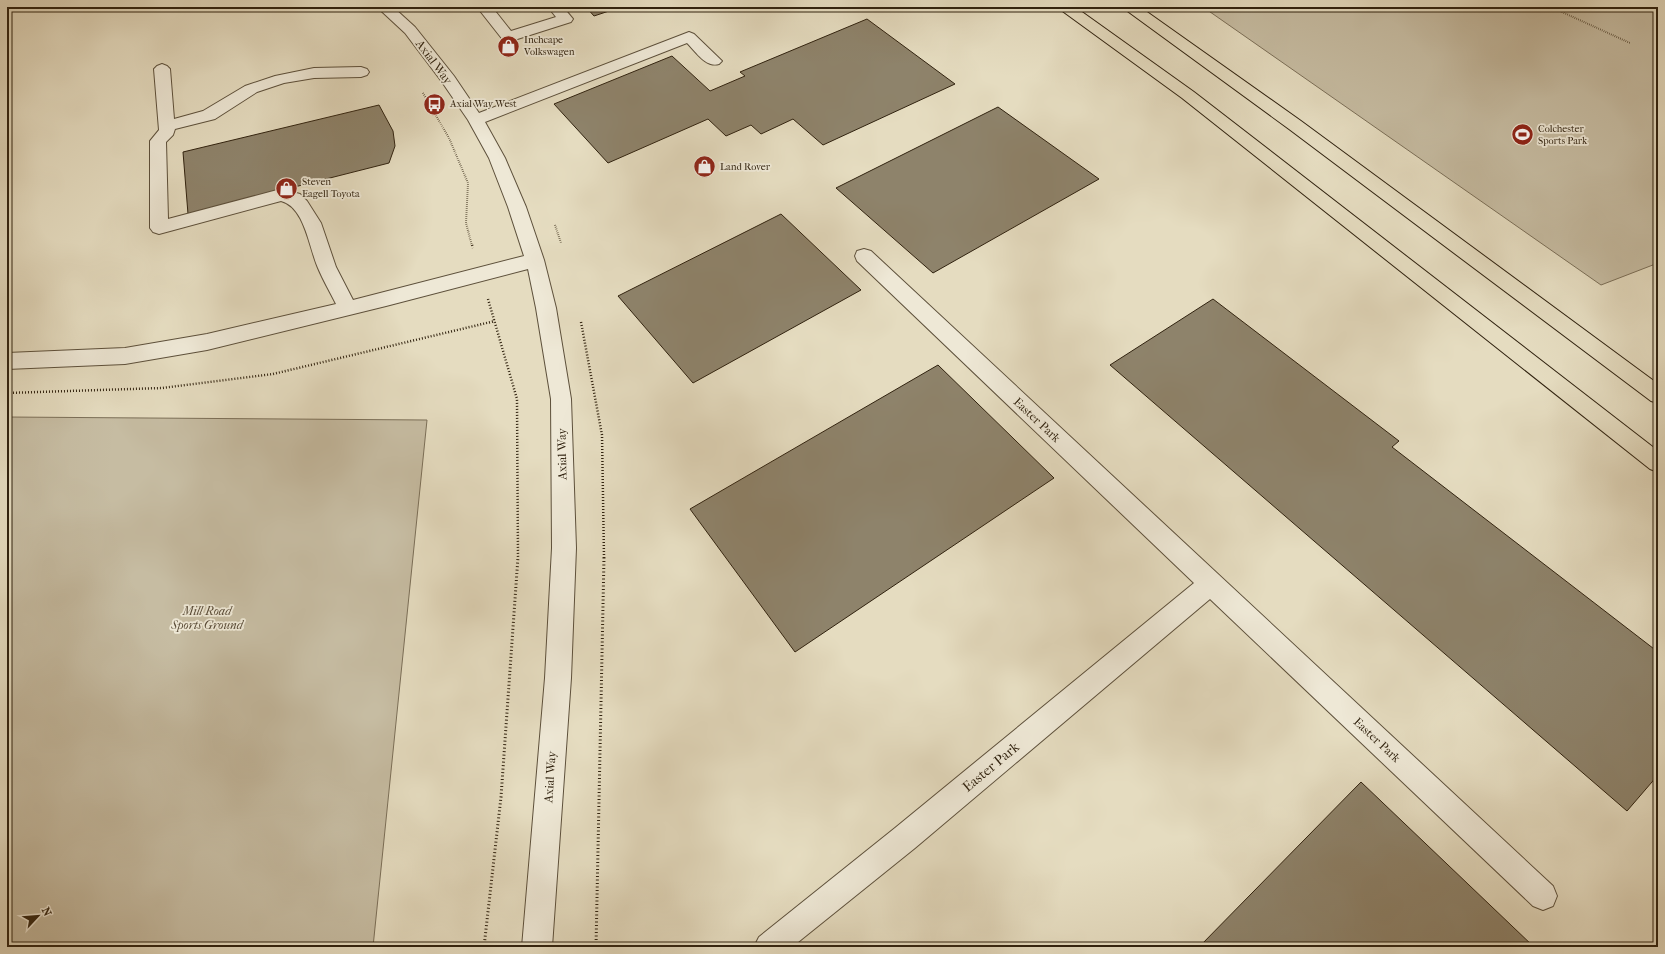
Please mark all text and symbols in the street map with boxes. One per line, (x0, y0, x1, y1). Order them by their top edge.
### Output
shop icon: Inchcape Volkswagen (496, 33, 522, 59)
place label: Inchcape Volkswagen (523, 34, 575, 58)
street label: Axial Way (412, 36, 456, 87)
bus stop icon: Axial Way West (421, 91, 447, 117)
place label: Axial Way West (449, 98, 517, 110)
sports icon: Colchester Sports Park (1509, 122, 1535, 148)
place label: Colchester Sports Park (1538, 123, 1588, 147)
shop icon: Land Rover (691, 154, 717, 180)
place label: Land Rover (720, 161, 771, 173)
shop icon: Steven Eagell Toyota (273, 175, 299, 201)
place label: Steven Eagell Toyota (302, 176, 360, 200)
street label: Easter Park (1011, 395, 1064, 446)
street label: Axial Way (555, 427, 569, 481)
park label: Mill Road Sports Ground (170, 604, 245, 632)
street label: Easter Park (1351, 715, 1404, 766)
street label: Easter Park (959, 738, 1023, 796)
street label: Axial Way (541, 750, 559, 804)
north arrow (18, 896, 58, 936)
text: N (39, 905, 54, 919)

